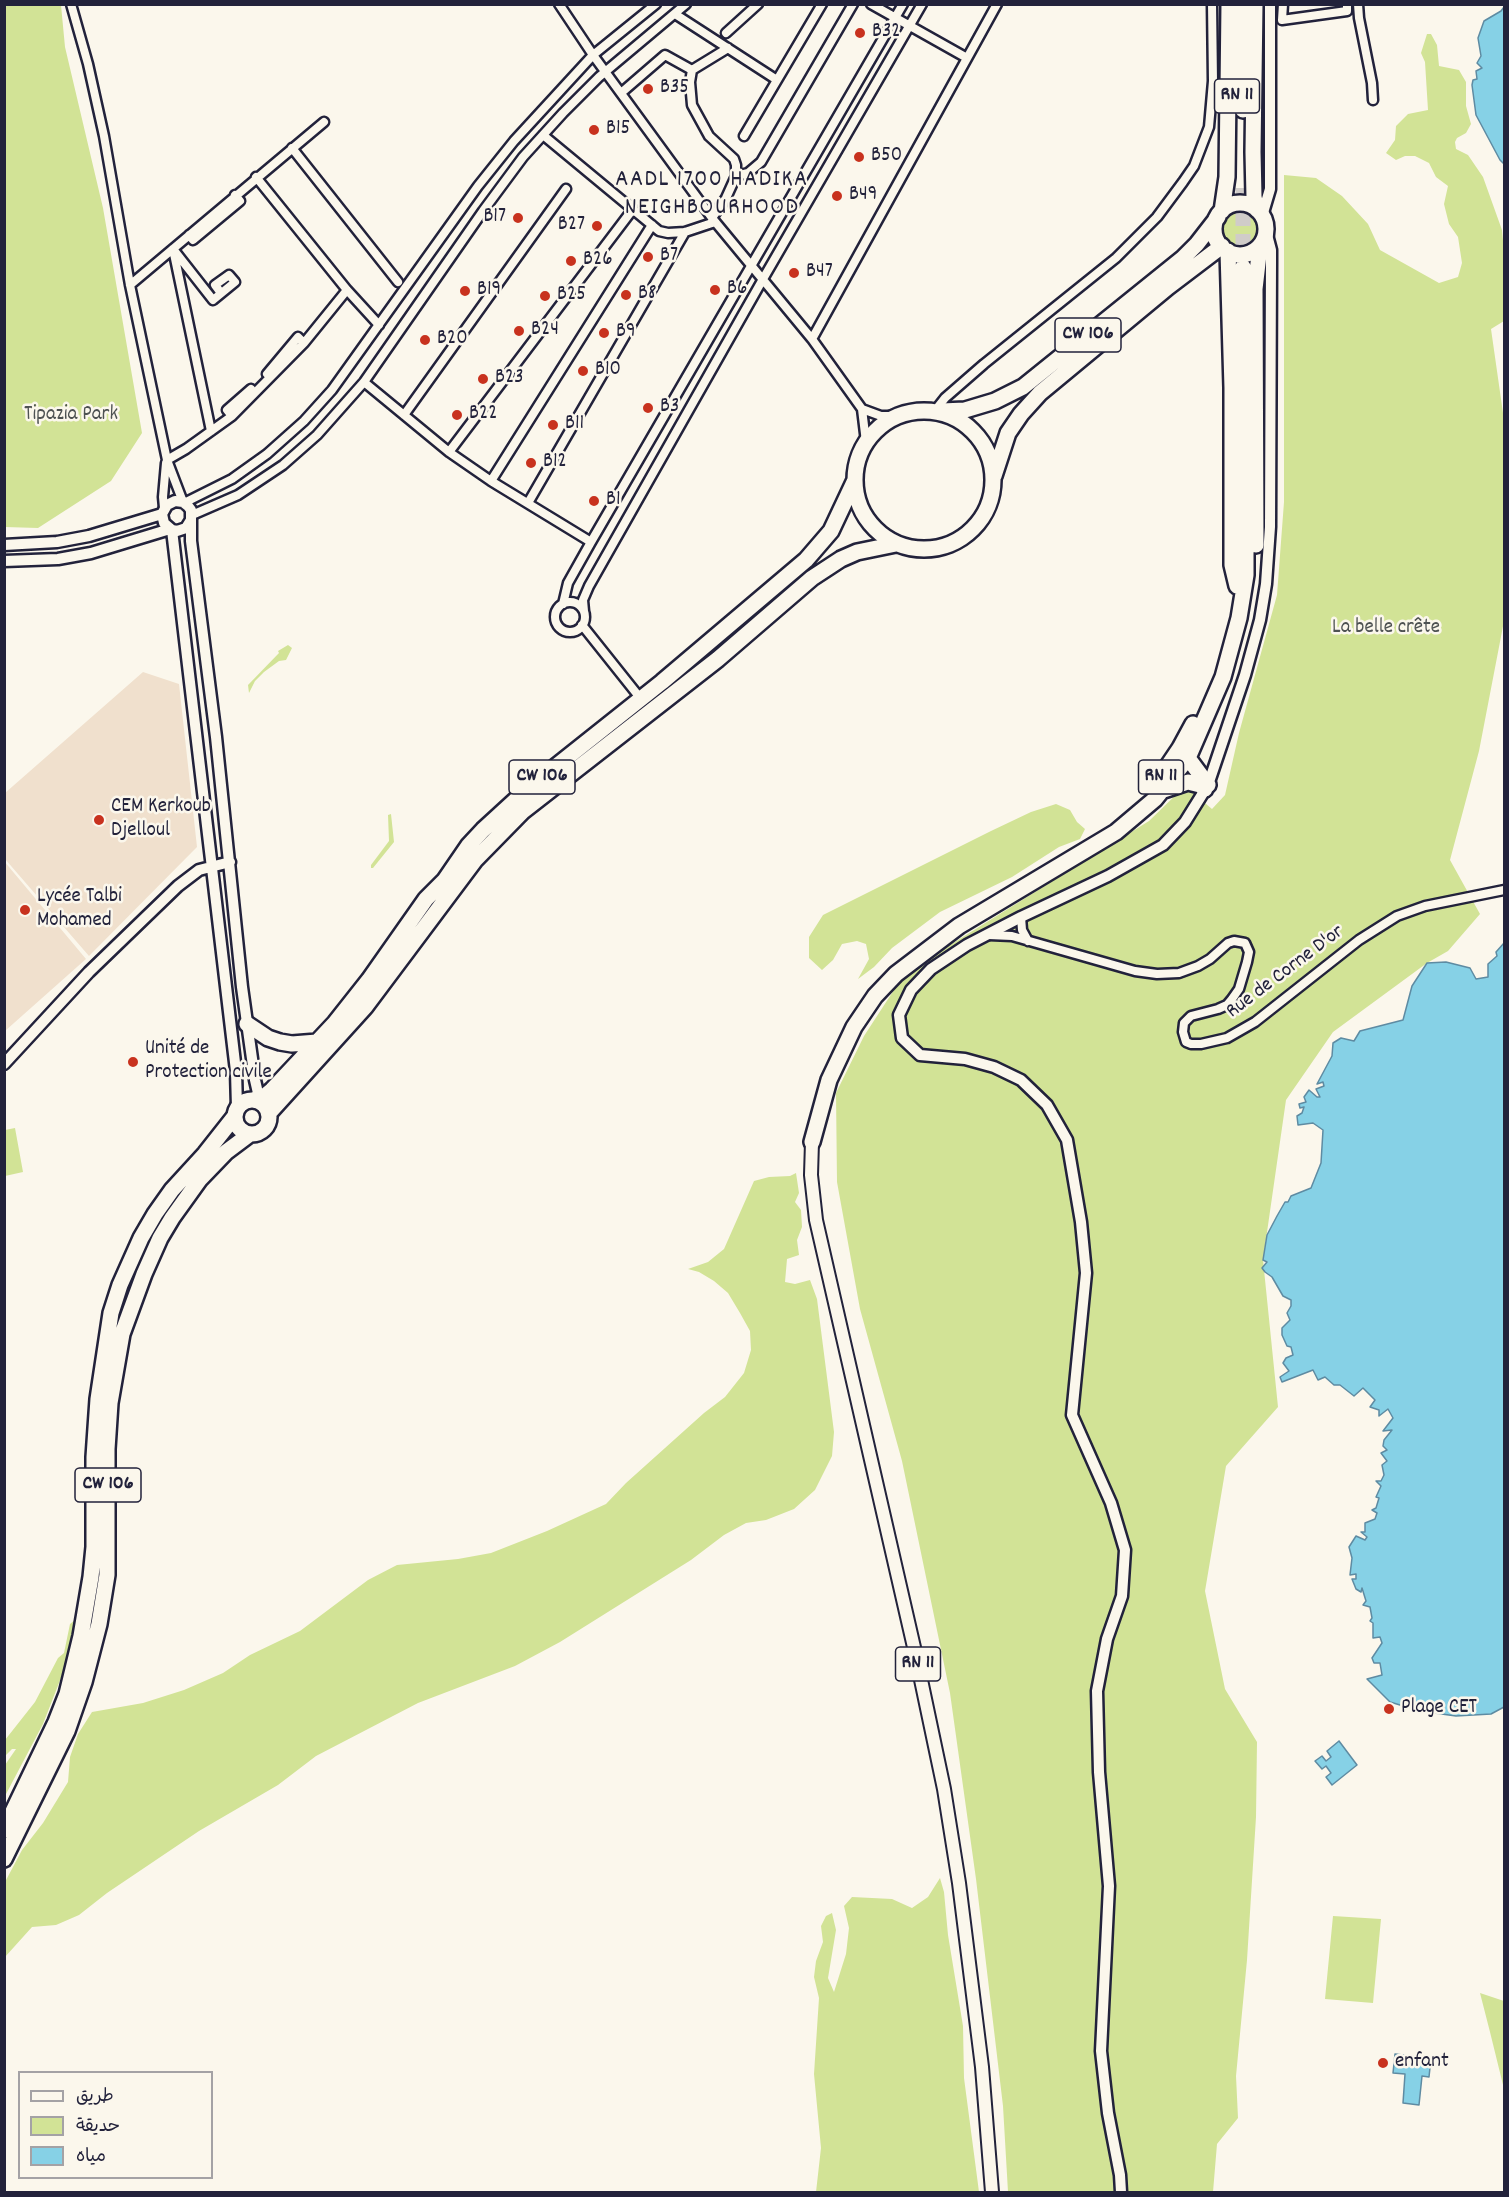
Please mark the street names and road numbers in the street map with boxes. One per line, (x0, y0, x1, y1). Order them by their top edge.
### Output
road number: RN 11 (1214, 79, 1260, 113)
road number: CW 106 (1055, 318, 1121, 352)
road number: CW 106 (509, 760, 575, 794)
road number: RN 11 (1138, 760, 1184, 794)
street label: Rue de Corne D'or (1222, 921, 1350, 1025)
road number: CW 106 (75, 1468, 141, 1502)
road number: RN 11 (896, 1647, 940, 1681)

